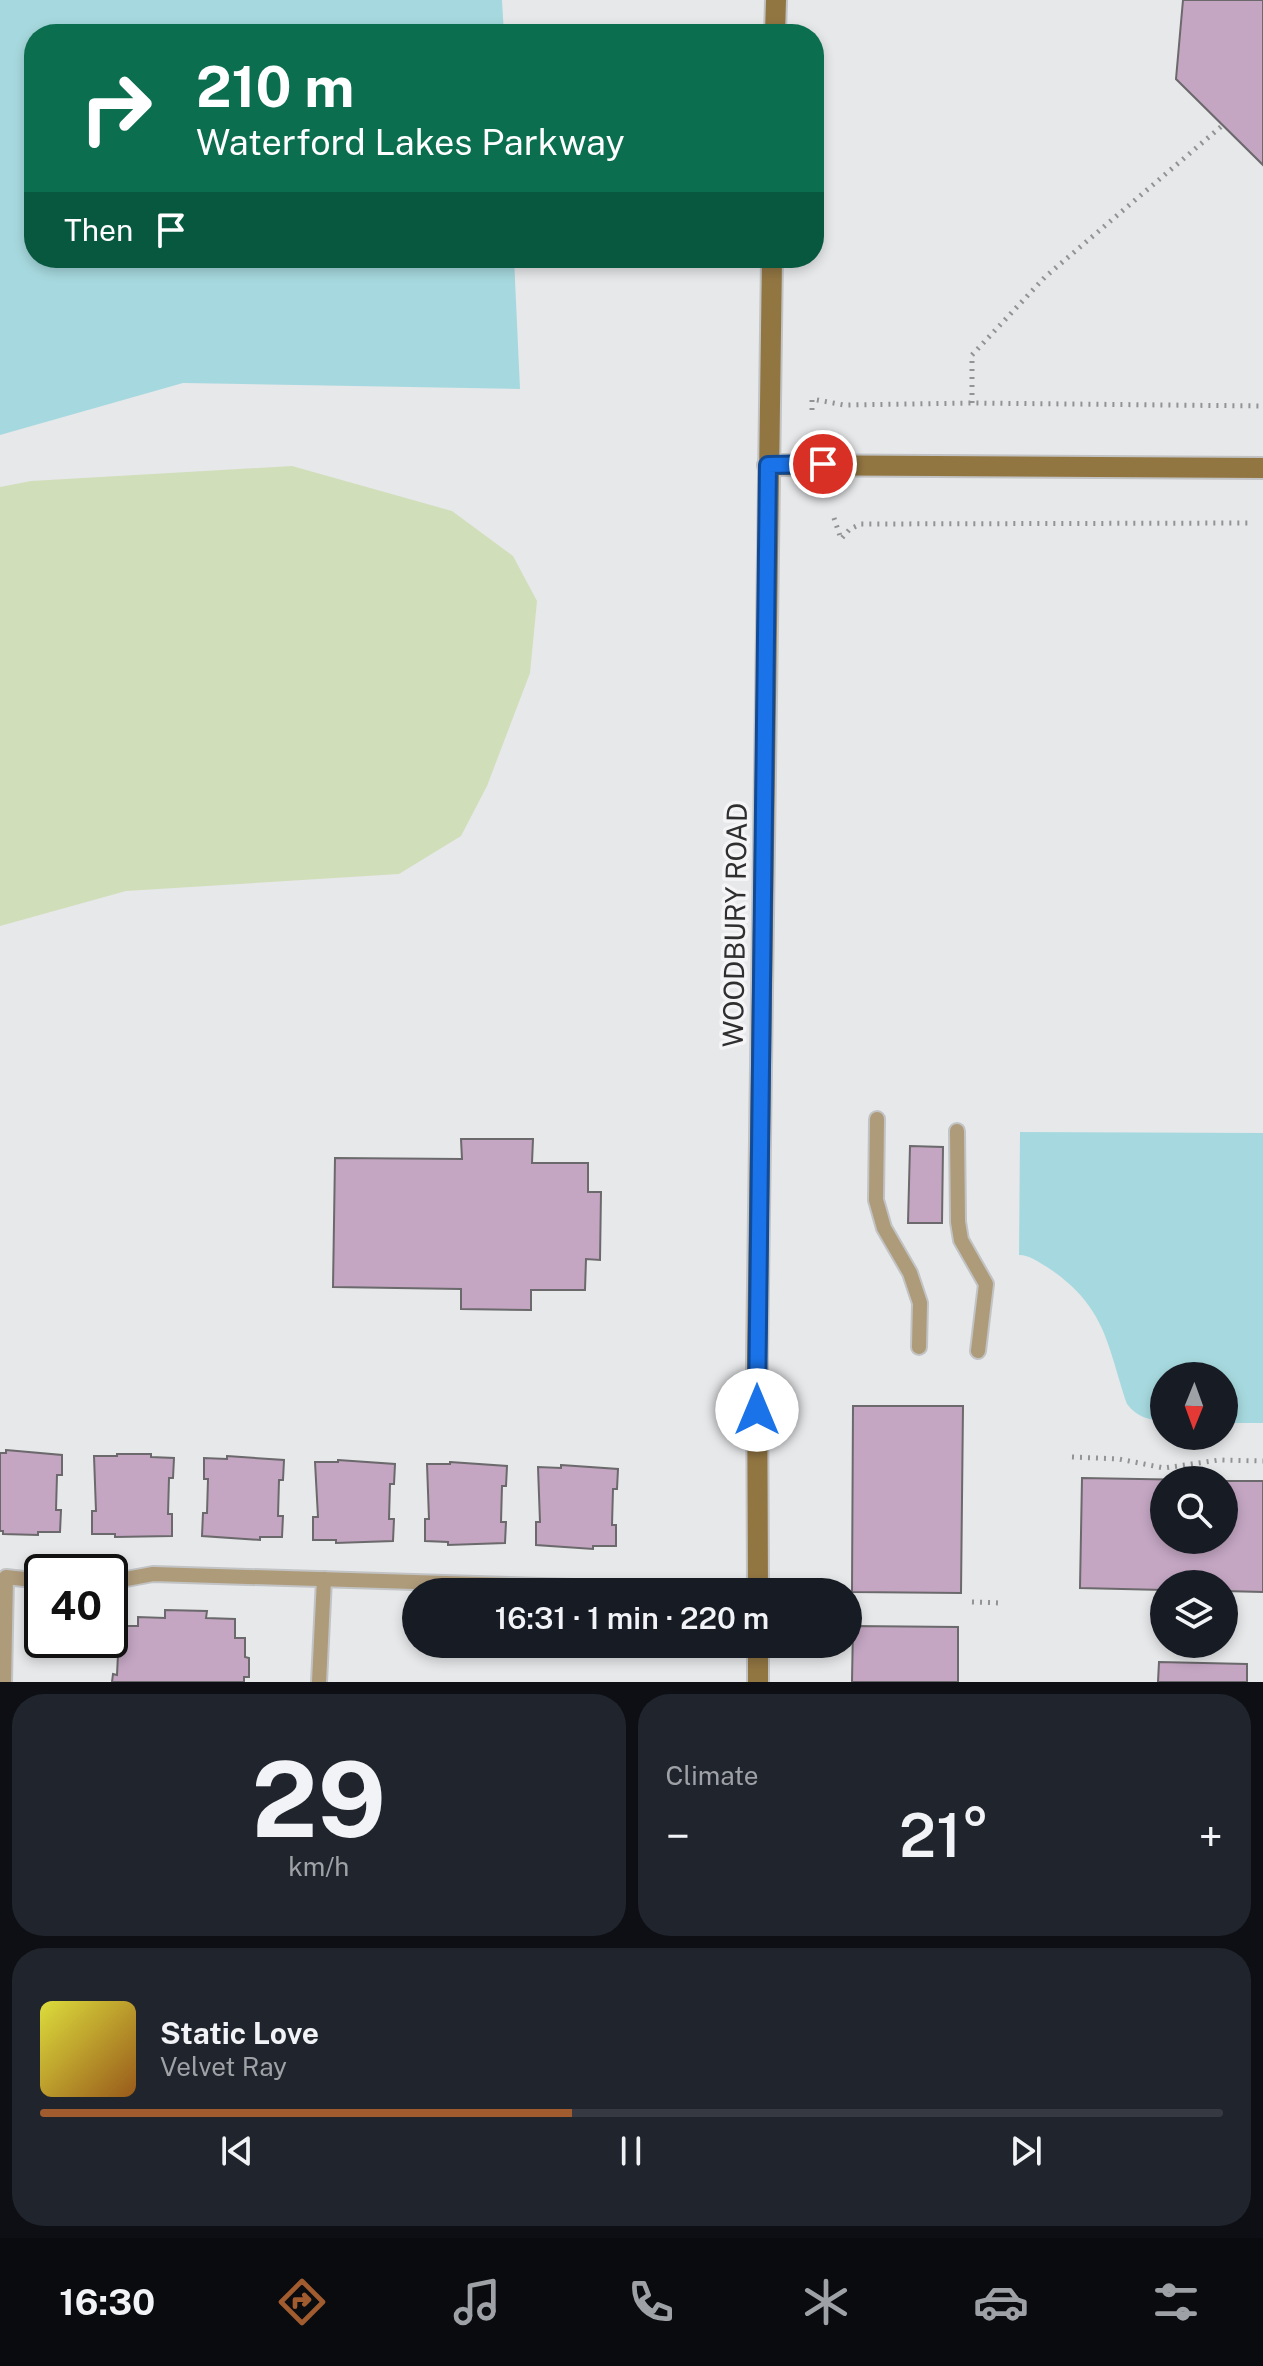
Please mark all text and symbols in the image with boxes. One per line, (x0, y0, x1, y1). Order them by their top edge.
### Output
text: 210 m (196, 54, 354, 120)
icon: right (64, 56, 168, 160)
text: Waterford Lakes Parkway (196, 121, 625, 163)
icon: arrive (149, 208, 193, 252)
text: Then (64, 212, 133, 248)
pin (789, 430, 857, 498)
icon: arrive (801, 442, 845, 486)
street label: WOODBURY ROAD (716, 802, 753, 1048)
north arrow (1150, 1362, 1238, 1450)
map controls (1150, 1362, 1238, 1658)
position arrow (715, 1368, 799, 1452)
button: search (1150, 1466, 1238, 1554)
speed limit sign: 40 (24, 1554, 128, 1658)
button: layers (1150, 1570, 1238, 1658)
text: 16:31 · 1 min · 220 m (495, 1600, 769, 1636)
text: 29 (251, 1738, 386, 1860)
text: Climate (666, 1760, 759, 1791)
text: 21° (899, 1800, 989, 1871)
text: − (666, 1810, 690, 1862)
text: + (1199, 1810, 1223, 1862)
text: km/h (288, 1851, 349, 1882)
text: Static Love (160, 2015, 319, 2051)
text: Velvet Ray (160, 2051, 287, 2082)
icon: previous (215, 2129, 259, 2173)
icon: pause (609, 2129, 653, 2173)
icon: next (1004, 2129, 1048, 2173)
icon: directions (274, 2274, 330, 2330)
icon: music (449, 2274, 505, 2330)
icon: phone (623, 2274, 679, 2330)
icon: climate (798, 2274, 854, 2330)
icon: car (973, 2274, 1029, 2330)
icon: filters (1148, 2274, 1204, 2330)
text: 16:30 (59, 2281, 155, 2323)

